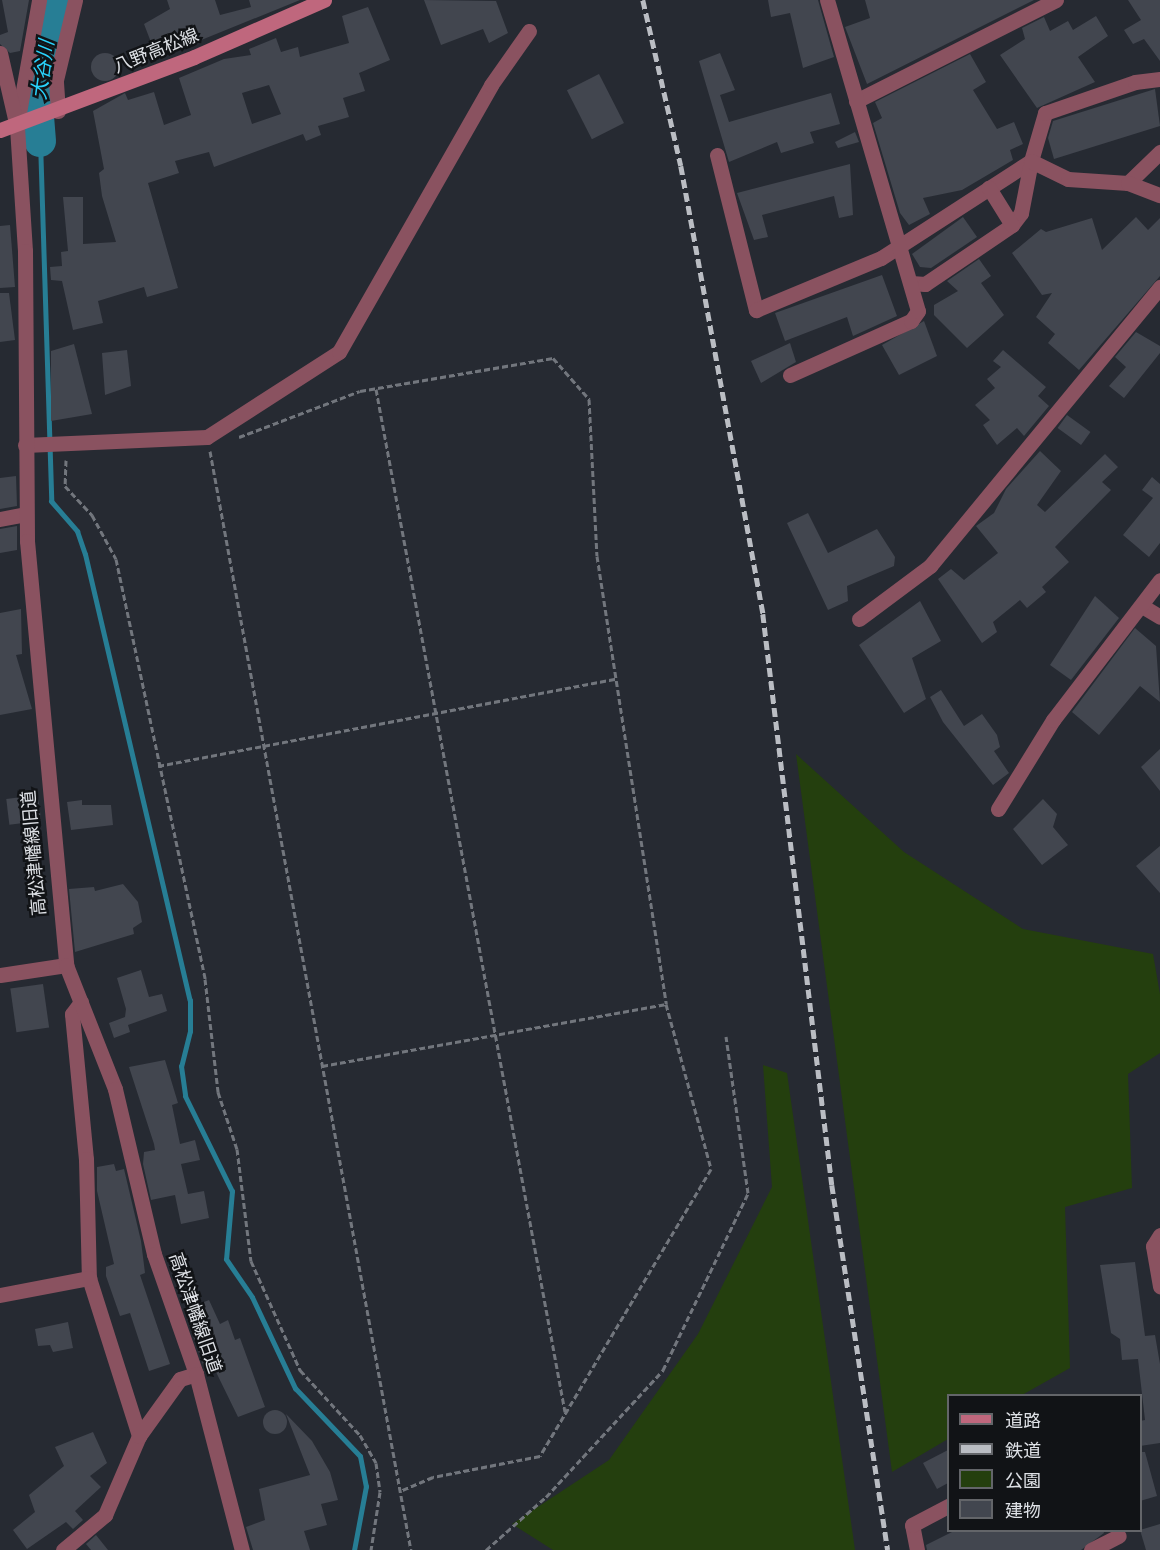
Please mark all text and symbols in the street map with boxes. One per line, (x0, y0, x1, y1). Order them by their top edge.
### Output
street label: 八野高松線 (110, 24, 202, 78)
water label: 大谷川 (27, 39, 59, 101)
street label: 高松津幡線旧道 (18, 789, 50, 917)
street label: 高松津幡線旧道 (164, 1250, 226, 1376)
legend (947, 1394, 1142, 1532)
text: 道路 (1005, 1410, 1041, 1431)
text: 鉄道 (1005, 1440, 1041, 1461)
text: 公園 (1005, 1470, 1041, 1491)
text: 建物 (1005, 1500, 1041, 1521)

